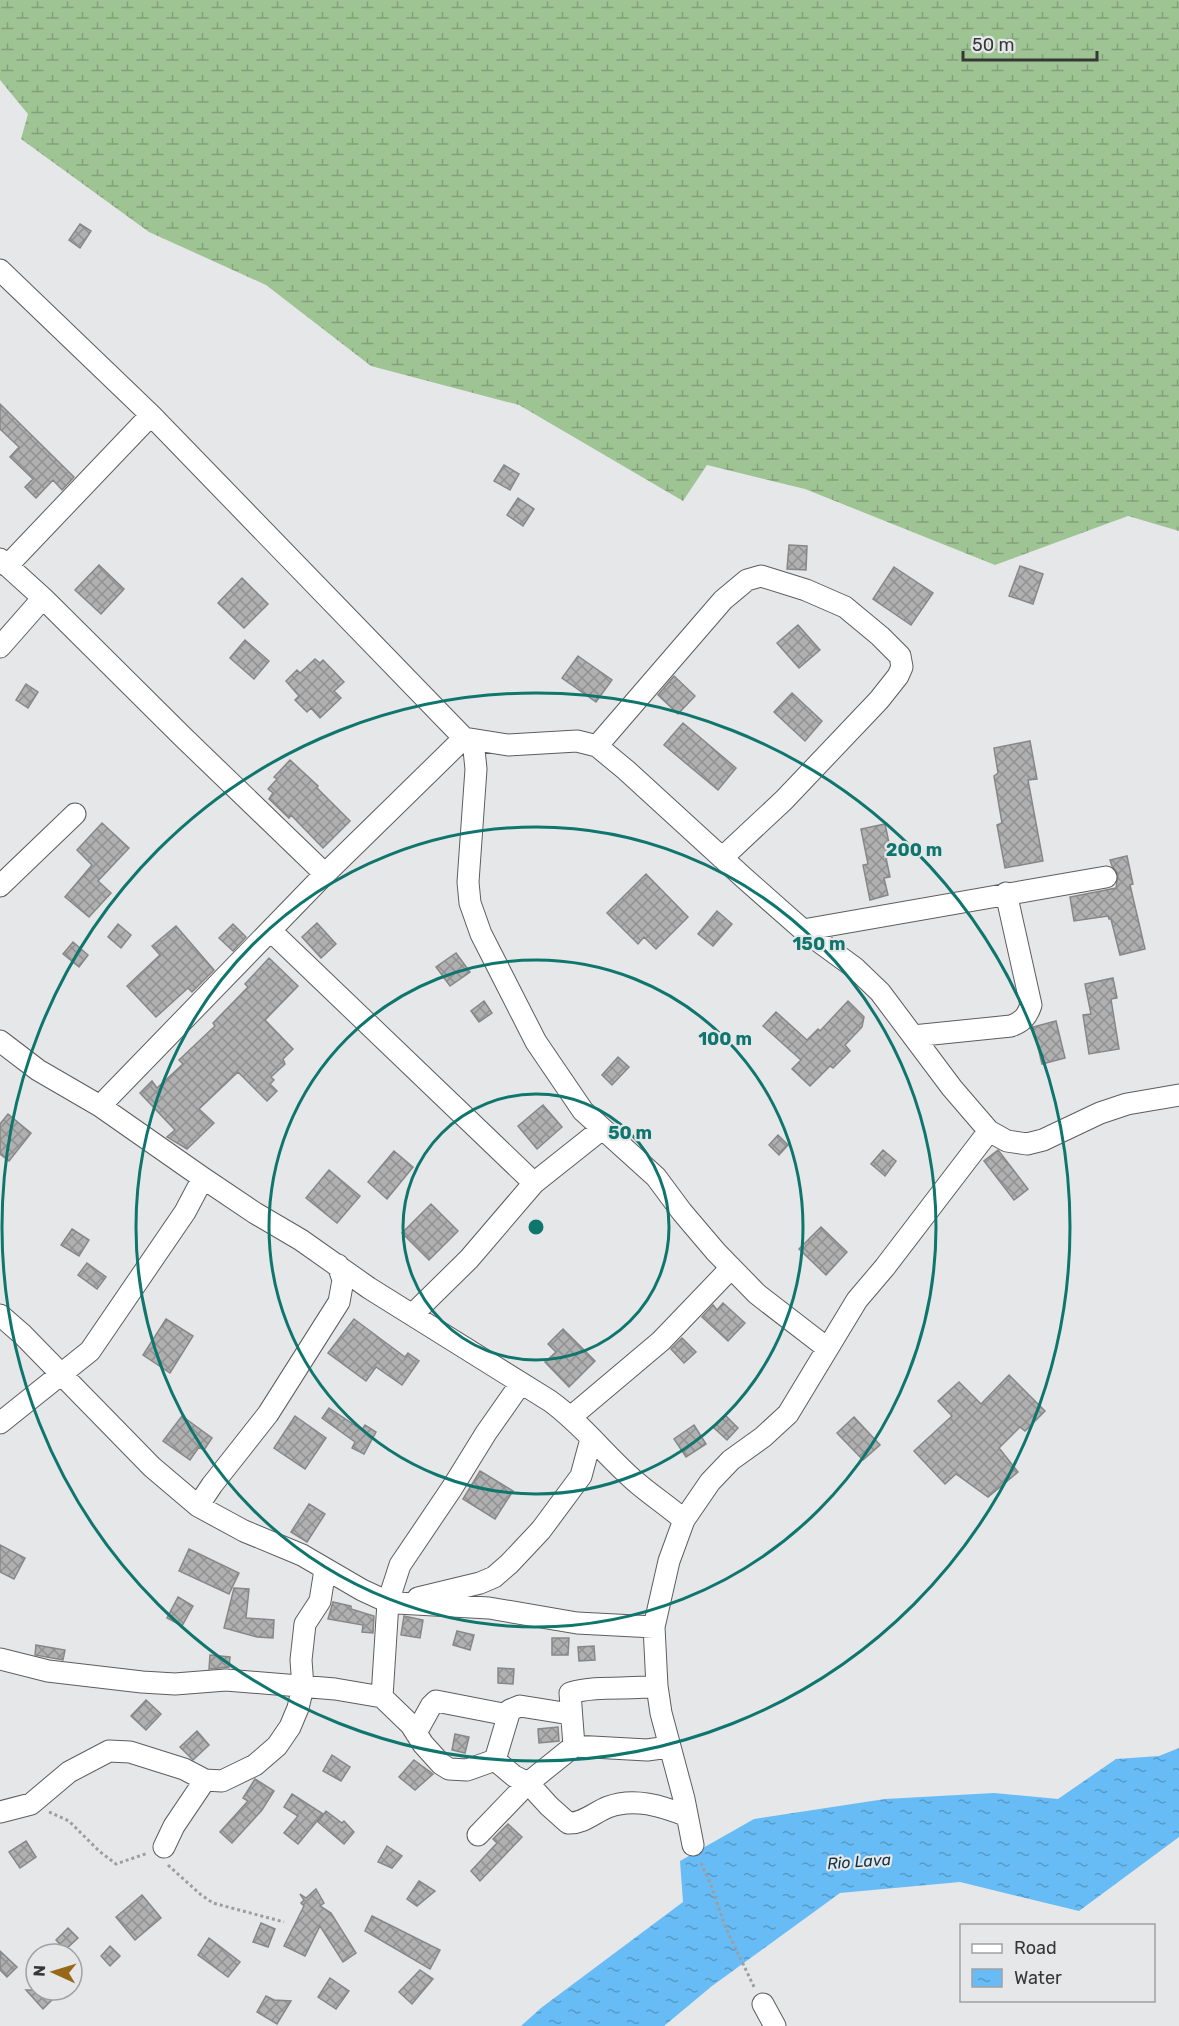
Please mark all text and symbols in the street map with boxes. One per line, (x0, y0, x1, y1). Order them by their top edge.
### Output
scale bar (963, 24, 1096, 62)
text: 50 m (972, 34, 1015, 56)
text: 200 m (886, 839, 942, 861)
text: 150 m (792, 933, 846, 955)
text: 100 m (698, 1028, 752, 1050)
text: 50 m (608, 1122, 652, 1144)
centre of rings (526, 1217, 546, 1237)
water label: Rio Lava (826, 1850, 892, 1873)
legend (960, 1924, 1155, 2002)
text: Road (1014, 1937, 1057, 1959)
north arrow (24, 1942, 84, 2002)
text: N (30, 1965, 49, 1977)
text: Water (1014, 1967, 1062, 1989)

